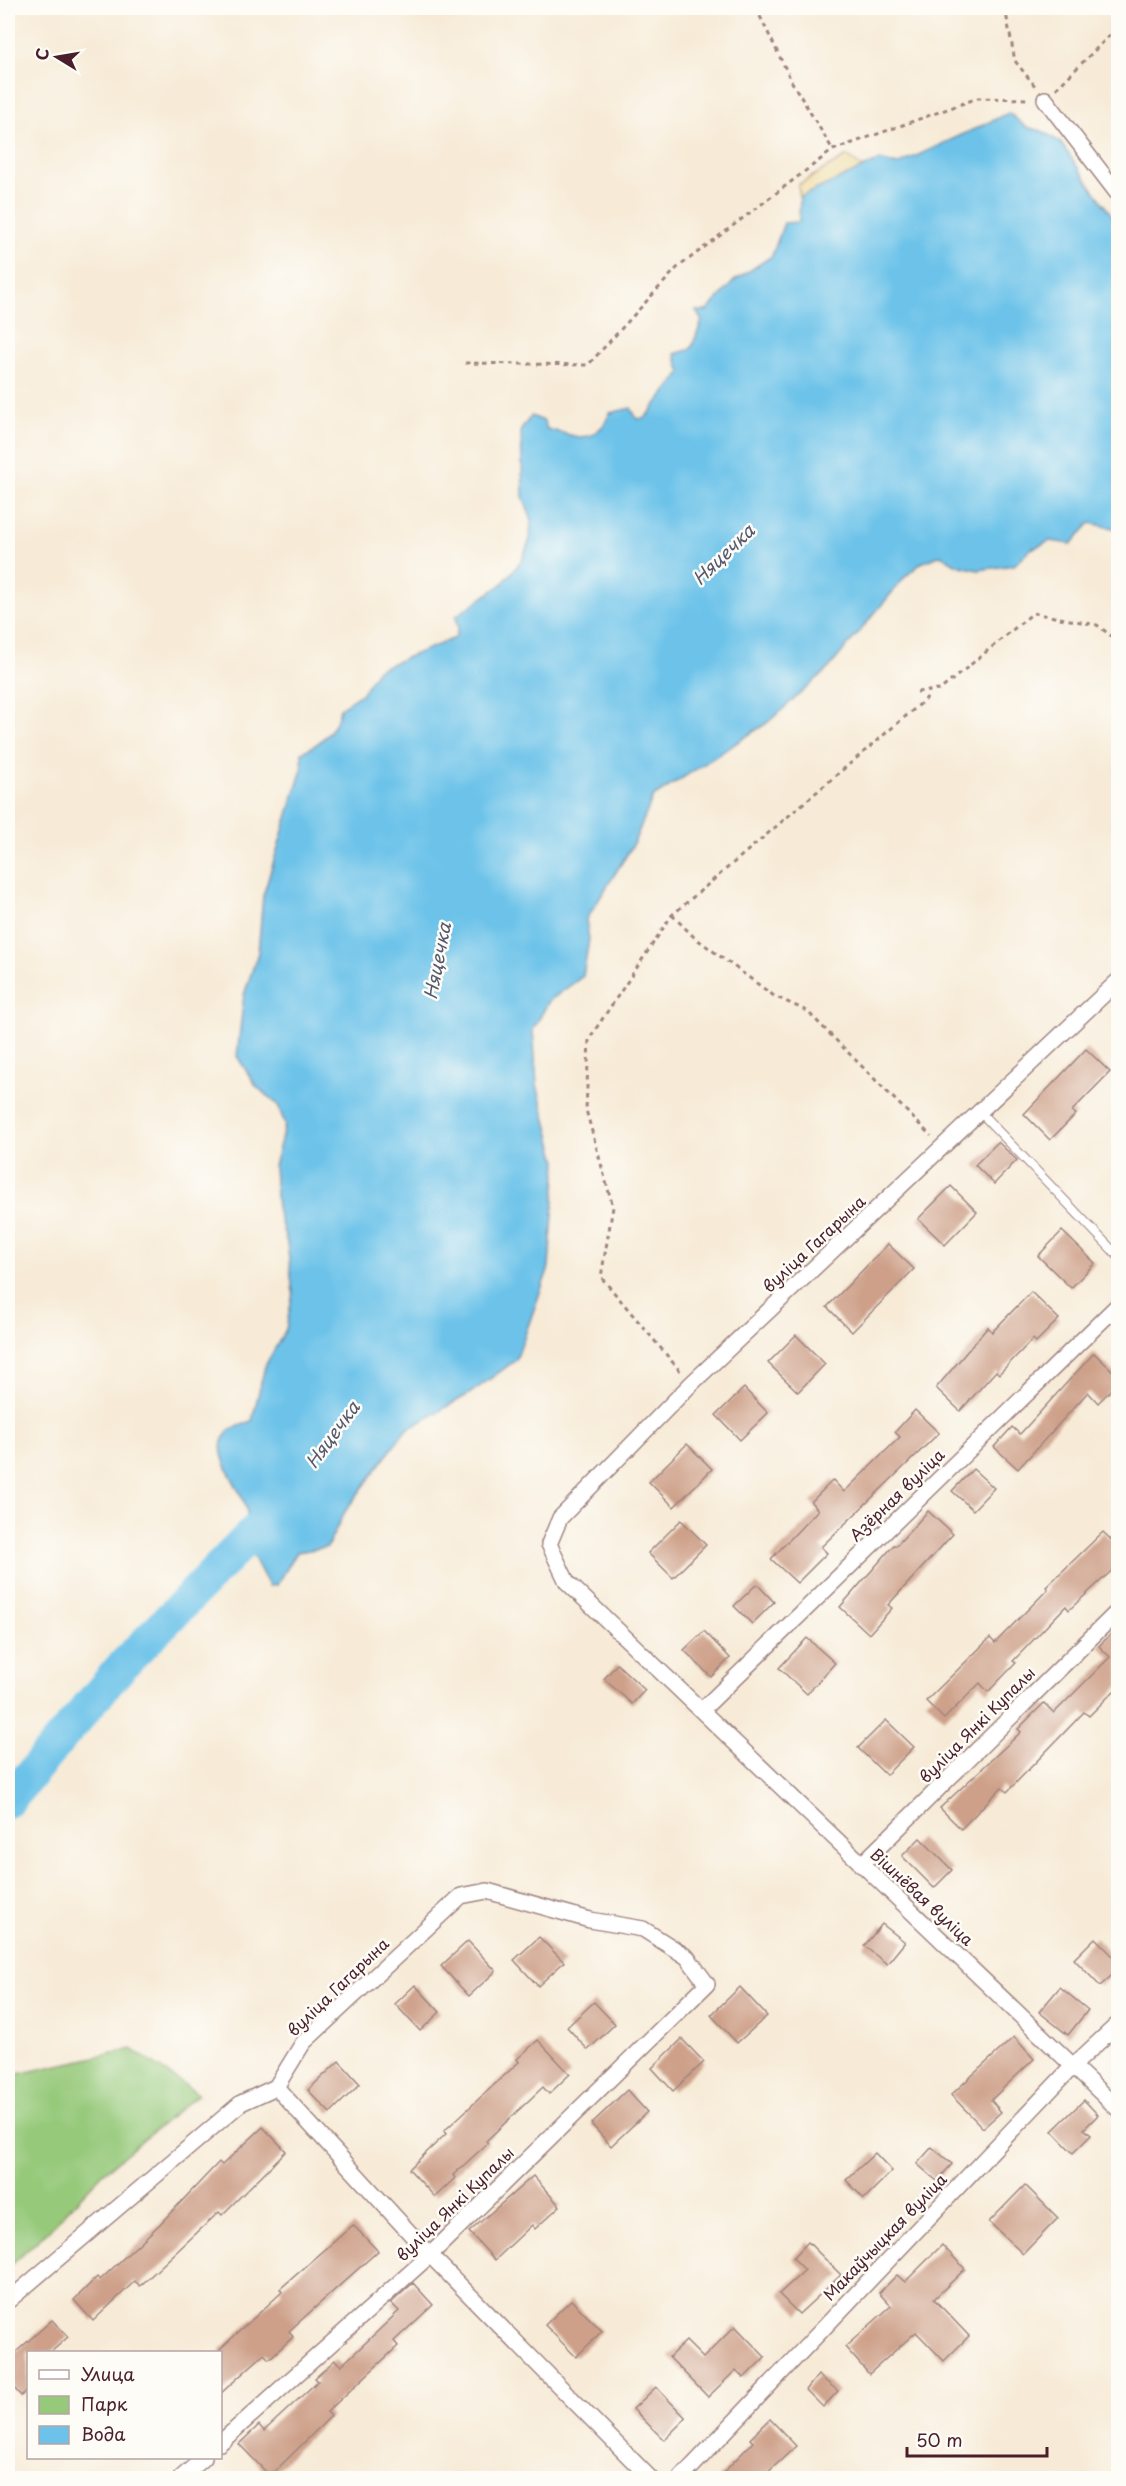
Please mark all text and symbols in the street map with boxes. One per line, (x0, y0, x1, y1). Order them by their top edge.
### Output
north arrow (27, 27, 87, 87)
text: С (28, 46, 54, 62)
water label: Няцечка (686, 517, 761, 591)
water label: Няцечка (416, 919, 457, 1001)
street label: вуліца Гагарына (756, 1189, 870, 1297)
water label: Няцечка (298, 1394, 366, 1473)
street label: Азёрная вуліца (843, 1442, 949, 1546)
street label: вуліца Янкі Купалы (913, 1661, 1040, 1788)
street label: Вішнёвая вуліца (866, 1842, 980, 1951)
street label: вуліца Гагарына (281, 1931, 394, 2041)
street label: вуліца Янкі Купалы (390, 2141, 519, 2266)
street label: Макаўчыцкая вуліца (817, 2167, 952, 2305)
legend (27, 2351, 222, 2459)
text: Улица (81, 2360, 135, 2387)
text: Парк (81, 2390, 128, 2417)
text: Вода (81, 2420, 126, 2447)
scale bar (907, 2420, 1046, 2458)
text: 50 m (916, 2426, 963, 2453)

